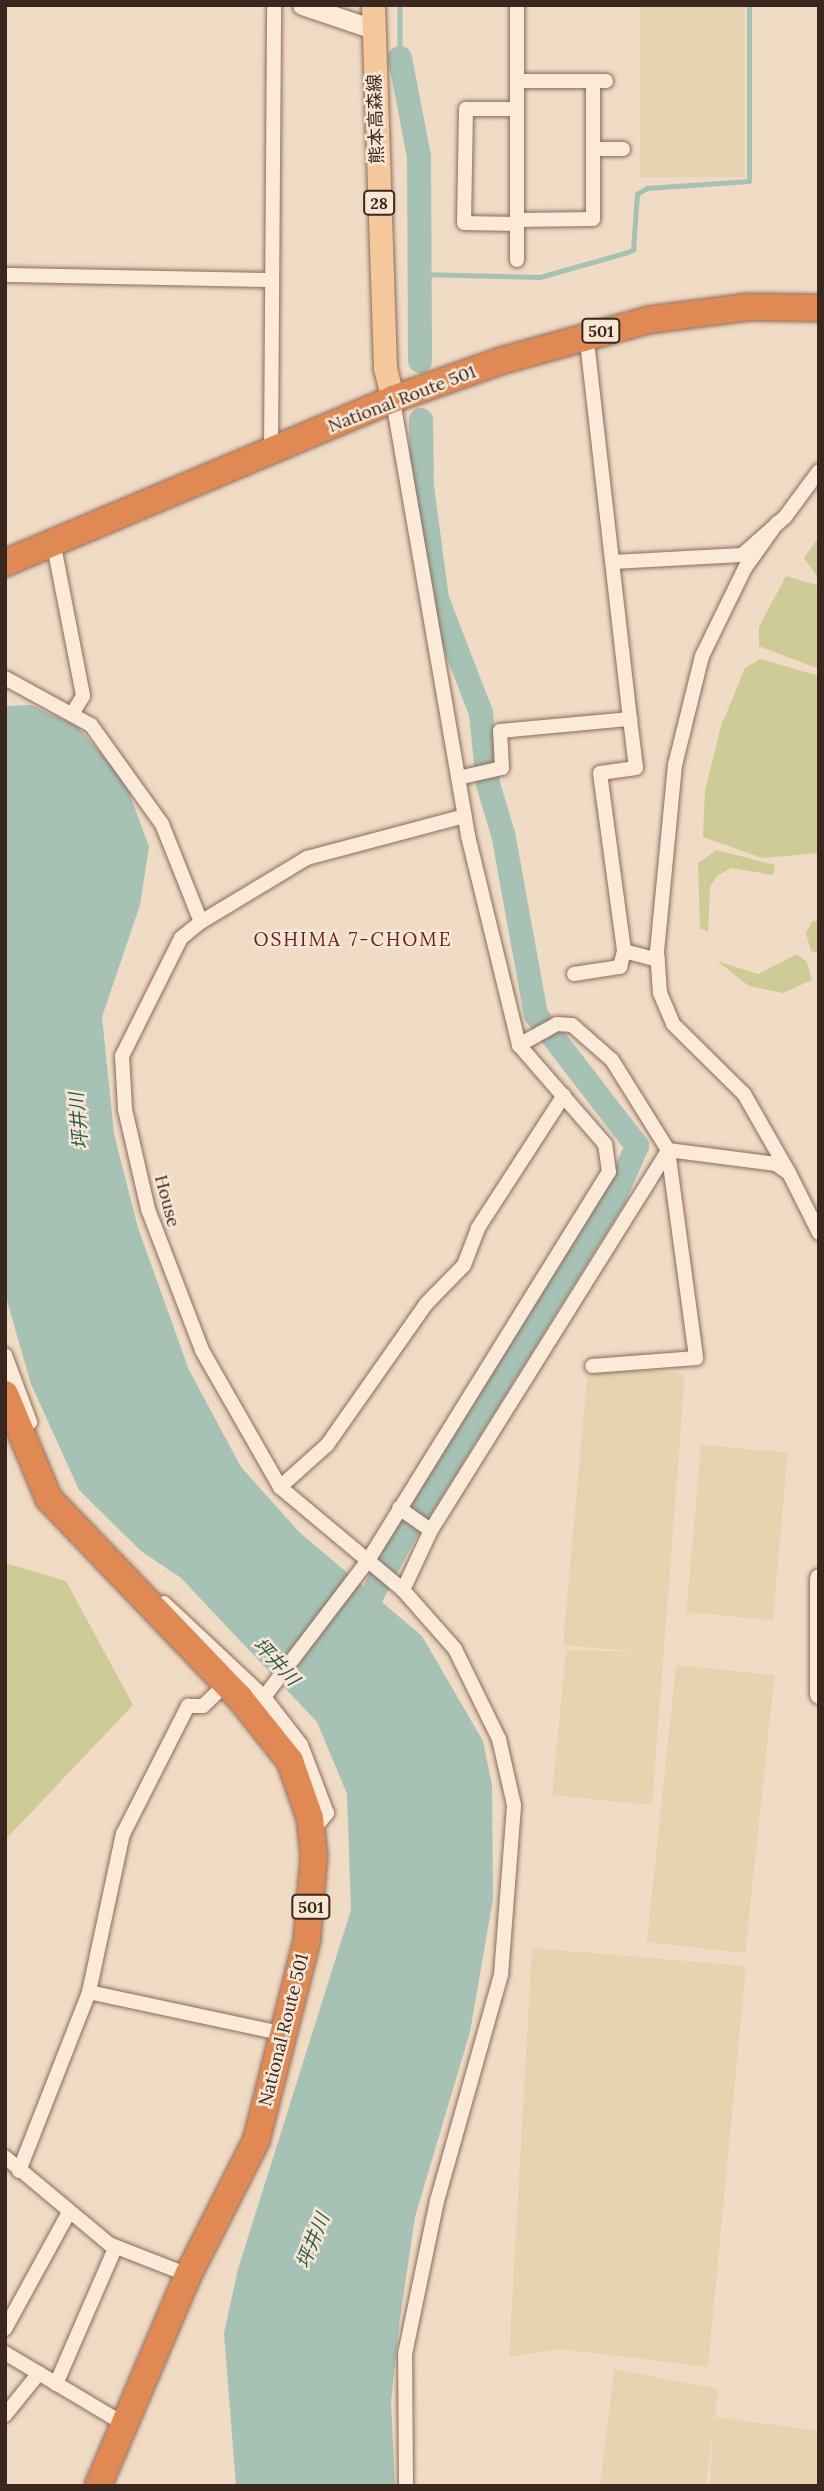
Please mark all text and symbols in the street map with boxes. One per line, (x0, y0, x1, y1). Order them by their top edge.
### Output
street label: 熊本高森線 (364, 74, 388, 164)
road number: 28 (362, 190, 396, 216)
road number: 501 (580, 318, 622, 344)
street label: National Route 501 (325, 361, 479, 437)
district label: OSHIMA 7-CHOME (255, 929, 451, 951)
water label: 坪井川 (65, 1092, 93, 1150)
street label: House (150, 1173, 184, 1229)
water label: 坪井川 (248, 1633, 304, 1691)
road number: 501 (290, 1895, 332, 1920)
street label: National Route 501 (255, 1951, 313, 2109)
water label: 坪井川 (292, 2210, 334, 2272)

